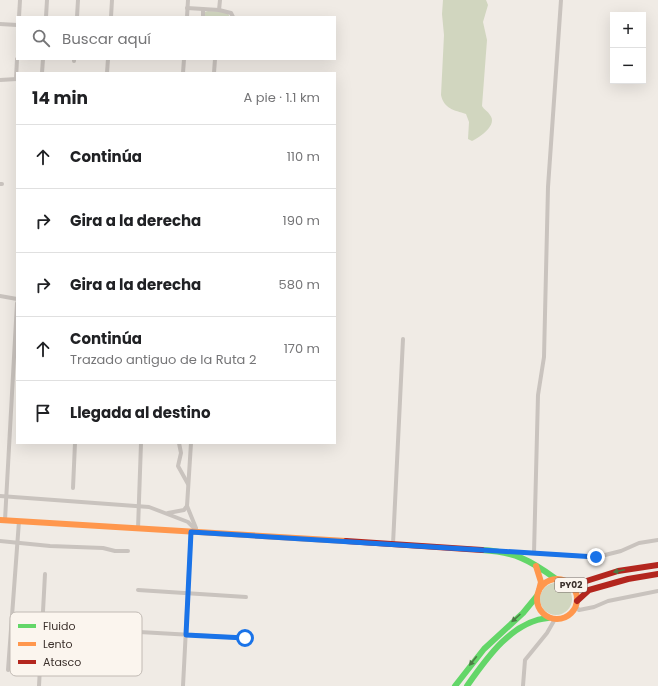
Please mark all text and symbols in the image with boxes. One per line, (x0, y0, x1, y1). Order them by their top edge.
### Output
map controls (610, 12, 646, 84)
button: + (610, 12, 646, 48)
search box (16, 16, 336, 60)
icon: search (30, 27, 52, 49)
text: Buscar aquí (62, 28, 151, 49)
button: − (610, 48, 646, 84)
text: 14 min (32, 86, 88, 110)
text: A pie · 1.1 km (243, 88, 320, 107)
icon: ahead (32, 146, 54, 168)
text: Continúa (70, 146, 142, 167)
text: 110 m (287, 147, 320, 166)
icon: right (32, 210, 54, 232)
text: Gira a la derecha (70, 210, 201, 231)
text: 190 m (283, 211, 320, 230)
icon: right (32, 274, 54, 296)
text: Gira a la derecha (70, 274, 201, 295)
text: 580 m (279, 275, 320, 294)
text: Continúa (70, 328, 142, 349)
icon: ahead (32, 338, 54, 360)
text: 170 m (284, 339, 320, 358)
text: Trazado antiguo de la Ruta 2 (70, 350, 256, 369)
icon: arrive (32, 402, 54, 424)
text: Llegada al destino (70, 402, 211, 423)
route end (587, 548, 605, 566)
one-way arrow (613, 568, 626, 574)
road number: PY02 (555, 578, 587, 592)
legend (10, 612, 142, 676)
one-way arrow (511, 614, 522, 623)
text: Fluido (43, 618, 75, 634)
route start (236, 629, 254, 647)
text: Lento (43, 636, 73, 652)
text: Atasco (43, 654, 81, 670)
one-way arrow (469, 656, 477, 667)

